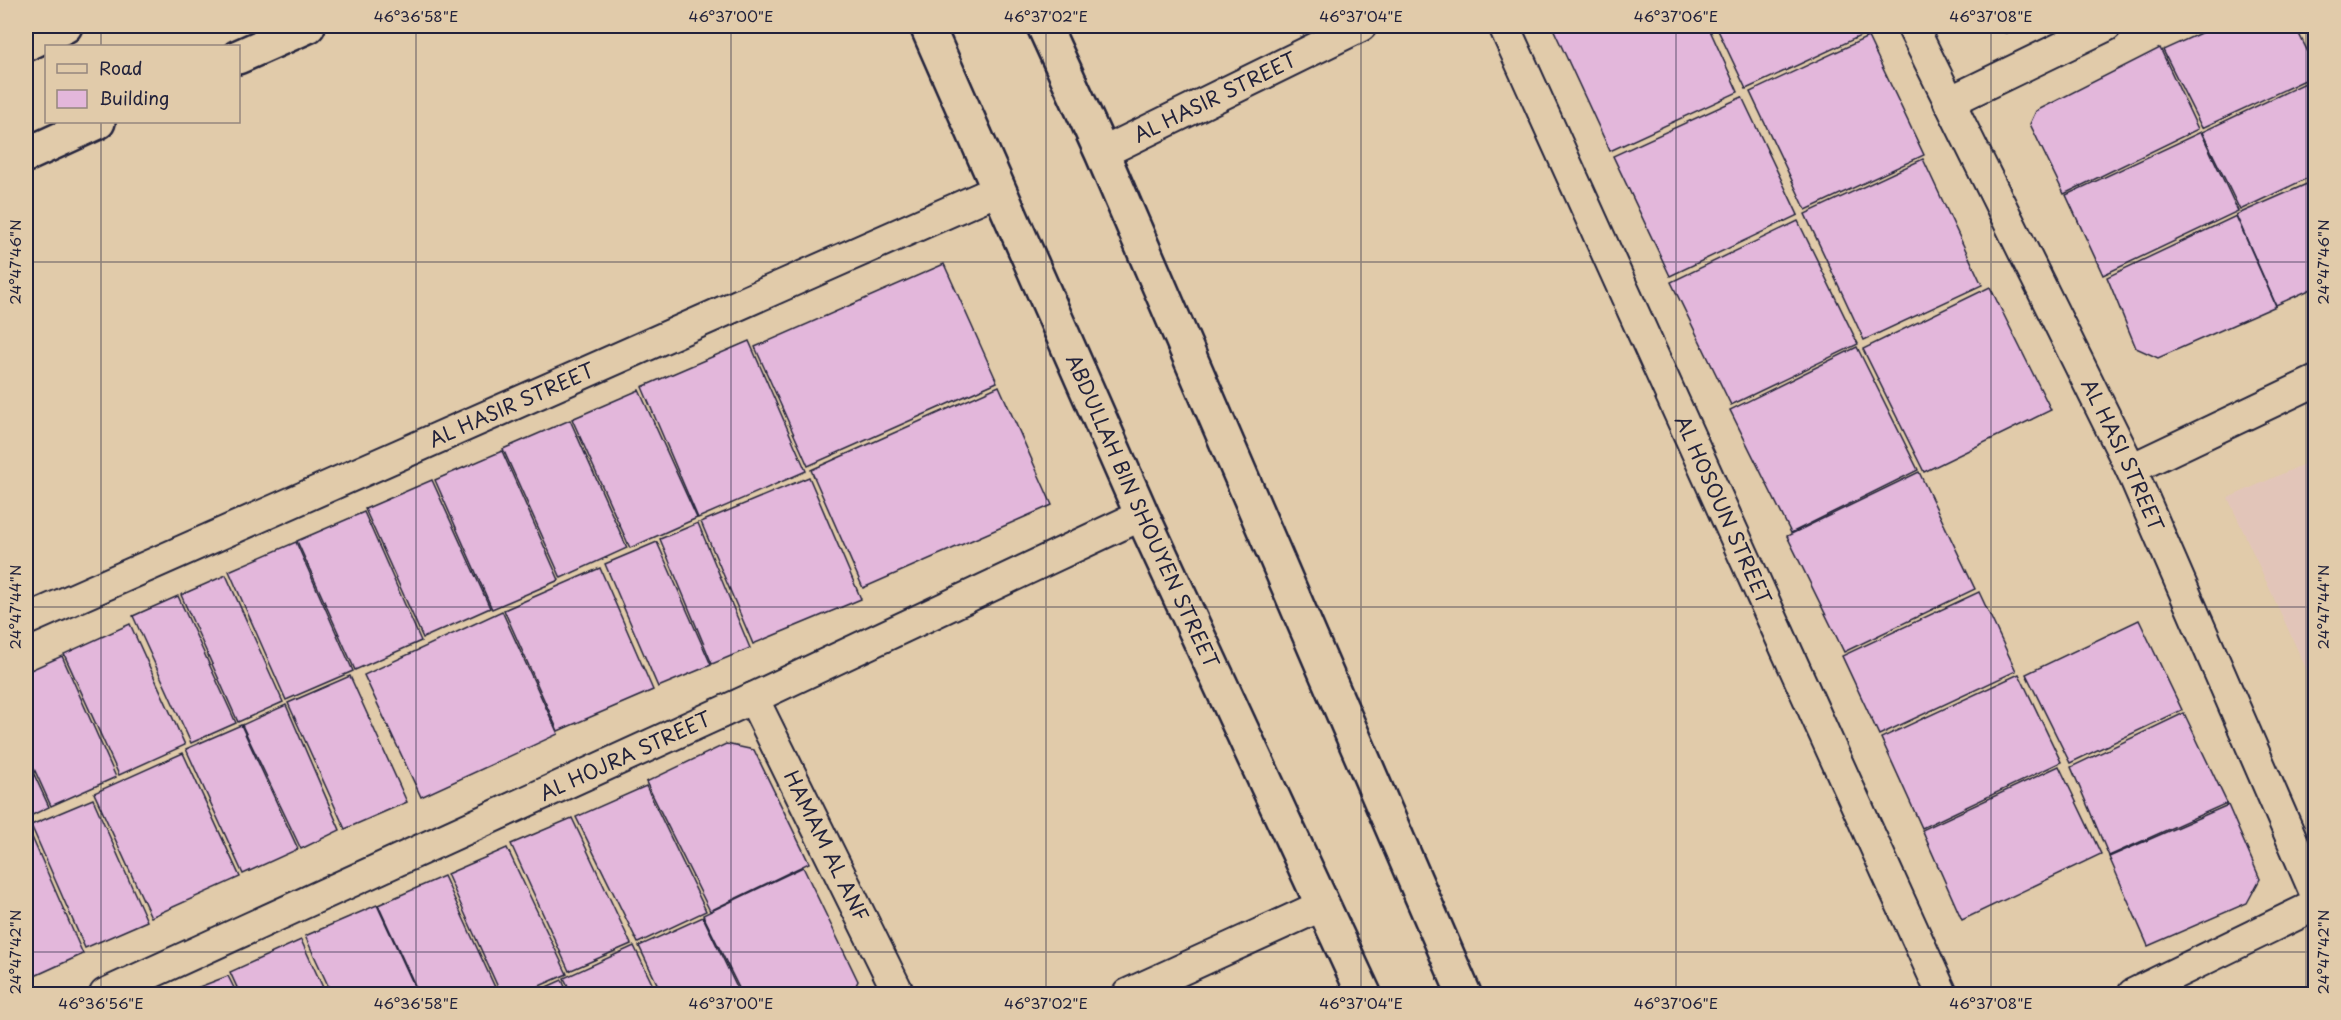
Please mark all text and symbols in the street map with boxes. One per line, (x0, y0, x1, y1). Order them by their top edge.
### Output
text: 46°36'58"E (374, 4, 458, 27)
text: 46°37'00"E (689, 4, 773, 27)
text: 46°37'02"E (1004, 4, 1088, 27)
text: 46°37'04"E (1319, 4, 1403, 27)
text: 46°37'06"E (1634, 4, 1718, 27)
text: 46°37'08"E (1949, 4, 2033, 27)
street label: AL HASIR STREET (1128, 44, 1302, 149)
legend (45, 45, 240, 123)
text: Road (99, 54, 143, 81)
text: Building (99, 84, 169, 111)
text: 24°47'46"N (3, 219, 26, 305)
text: 24°47'46"N (2311, 219, 2334, 305)
street label: ABDULLAH BIN SHOUYEN STREET (1059, 349, 1227, 673)
street label: AL HASIR STREET (424, 354, 599, 454)
street label: AL HASI STREET (2075, 373, 2172, 536)
street label: AL HOSOUN STREET (1668, 410, 1780, 609)
text: 24°47'44"N (3, 565, 26, 649)
text: 24°47'44"N (2311, 565, 2334, 649)
street label: AL HOJRA STREET (534, 703, 716, 808)
street label: HAMAM AL ANF (777, 765, 877, 926)
text: 24°47'42"N (3, 910, 26, 994)
text: 24°47'42"N (2311, 910, 2334, 994)
text: 46°36'56"E (58, 991, 144, 1014)
text: 46°36'58"E (374, 991, 458, 1014)
text: 46°37'00"E (689, 991, 773, 1014)
text: 46°37'02"E (1004, 991, 1088, 1014)
text: 46°37'04"E (1319, 991, 1403, 1014)
text: 46°37'06"E (1634, 991, 1718, 1014)
text: 46°37'08"E (1949, 991, 2033, 1014)

